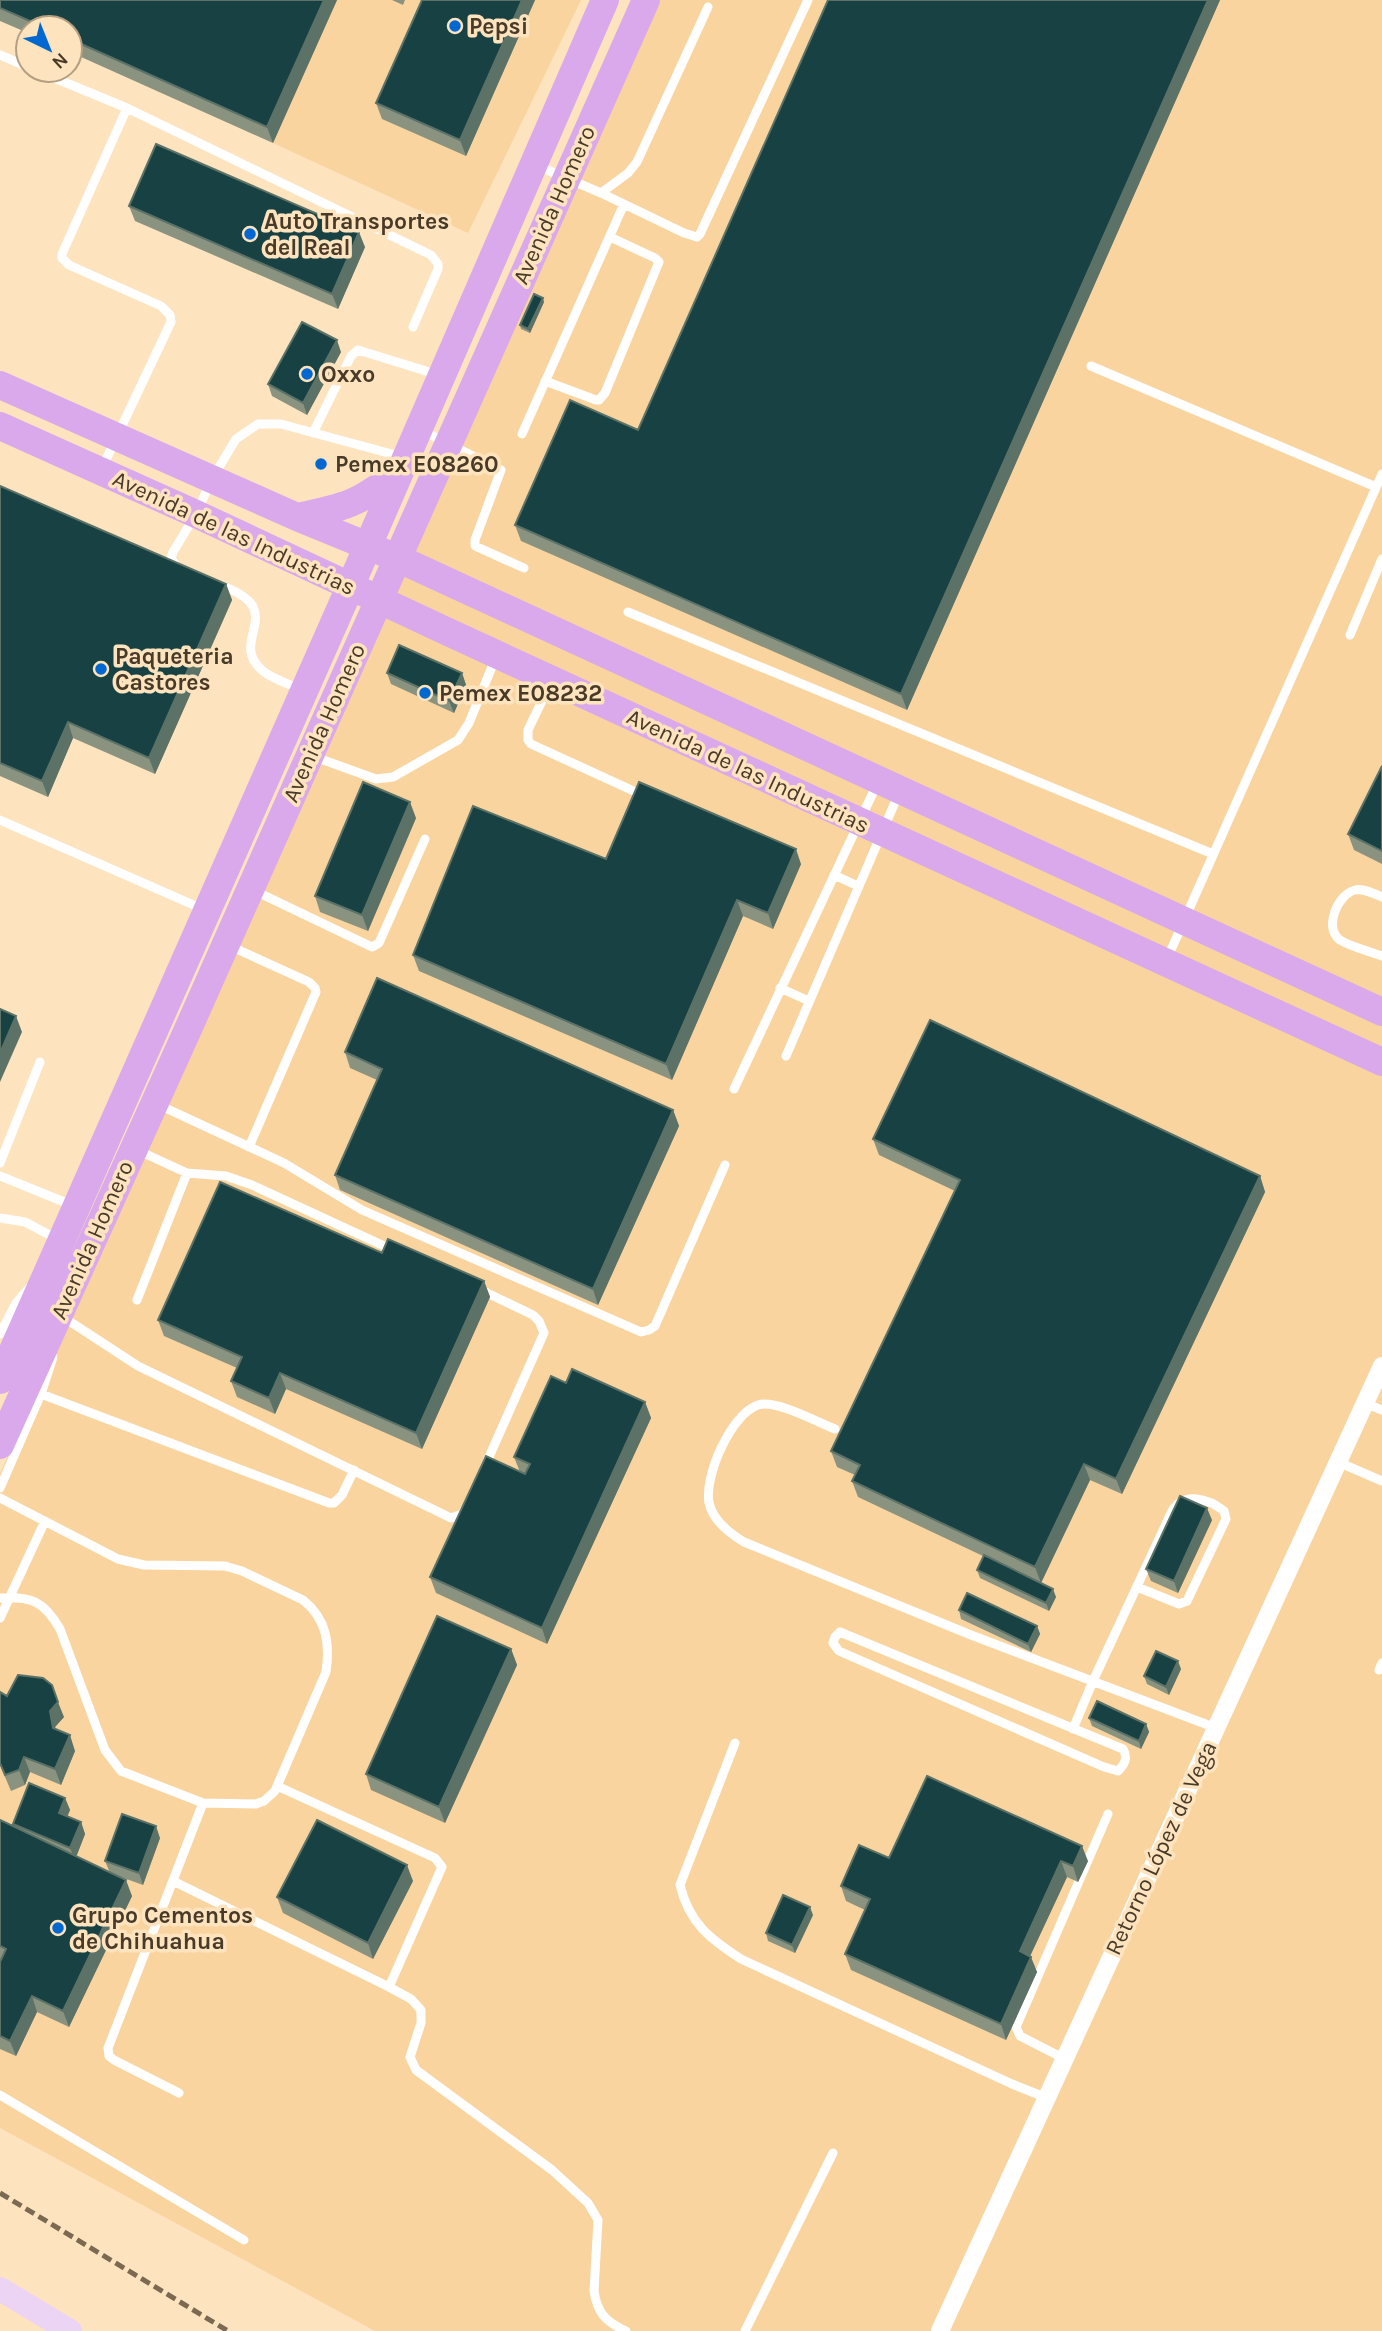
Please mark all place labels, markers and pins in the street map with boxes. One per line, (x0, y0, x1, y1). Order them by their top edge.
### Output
place label: Pepsi (469, 13, 528, 40)
marker: Pepsi (447, 18, 463, 34)
place label: Auto Transportes del Real (264, 208, 449, 261)
marker: Auto Transportes del Real (242, 226, 258, 242)
place label: Oxxo (321, 361, 375, 388)
marker: Oxxo (299, 366, 315, 382)
place label: Pemex E08260 (335, 451, 498, 478)
marker: Pemex E08260 (313, 456, 329, 472)
place label: Paqueteria Castores (115, 643, 234, 696)
marker: Paqueteria Castores (93, 661, 109, 677)
place label: Pemex E08232 (439, 680, 602, 707)
marker: Pemex E08232 (417, 685, 433, 701)
place label: Grupo Cementos de Chihuahua (72, 1902, 253, 1955)
marker: Grupo Cementos de Chihuahua (50, 1920, 66, 1936)

